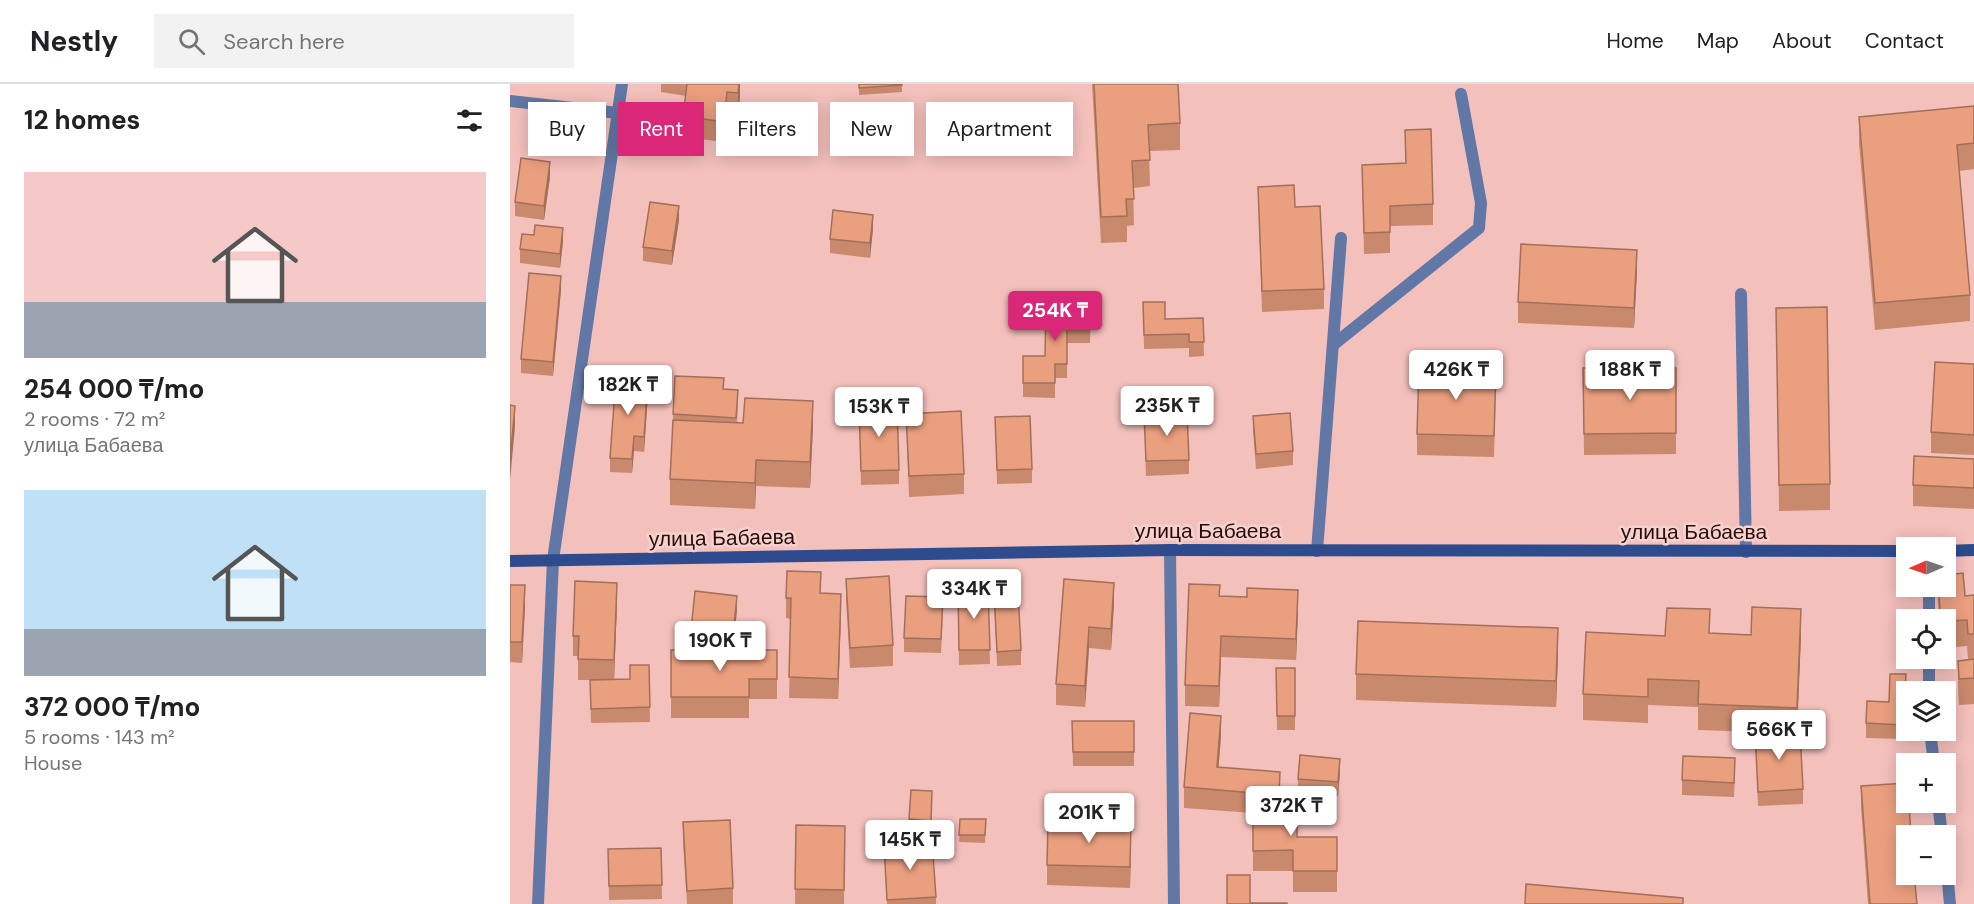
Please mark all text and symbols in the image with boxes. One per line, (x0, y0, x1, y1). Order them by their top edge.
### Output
search box (154, 14, 574, 68)
text: Nestly (30, 23, 118, 60)
icon: search (175, 25, 208, 58)
text: Search here (223, 27, 345, 56)
text: Home (1606, 27, 1664, 55)
text: Map (1697, 27, 1739, 55)
text: About (1772, 27, 1832, 55)
text: Contact (1865, 27, 1944, 55)
chip: Buy (528, 102, 606, 156)
chip: Rent (618, 102, 704, 156)
chip: Filters (716, 102, 818, 156)
chip: New (830, 102, 914, 156)
chip: Apartment (926, 102, 1073, 156)
text: 12 homes (24, 103, 140, 137)
icon: filters (453, 104, 486, 137)
icon: home (201, 211, 309, 319)
pin: 254K ₸ (1006, 291, 1104, 342)
text: 254K ₸ (1022, 297, 1088, 323)
pin: 426K ₸ (1407, 350, 1505, 401)
pin: 188K ₸ (1581, 350, 1679, 401)
text: 426K ₸ (1423, 356, 1489, 382)
text: 188K ₸ (1599, 356, 1661, 382)
pin: 182K ₸ (579, 365, 677, 416)
text: 182K ₸ (598, 371, 658, 397)
text: 254 000 ₸/mo (24, 372, 204, 406)
pin: 235K ₸ (1118, 386, 1216, 437)
pin: 153K ₸ (830, 387, 928, 438)
text: 235K ₸ (1135, 392, 1199, 418)
text: 153K ₸ (849, 393, 909, 419)
text: 2 rooms · 72 m² (24, 406, 165, 432)
text: улица Бабаева (24, 432, 163, 458)
street label: улица Бабаева (1135, 517, 1281, 545)
street label: улица Бабаева (1621, 518, 1767, 546)
street label: улица Бабаева (649, 523, 796, 553)
icon: home (201, 529, 309, 637)
north arrow (1896, 537, 1956, 597)
map controls (1896, 537, 1956, 885)
pin: 334K ₸ (925, 569, 1023, 620)
text: 334K ₸ (941, 575, 1007, 601)
button: locate (1896, 609, 1956, 669)
pin: 190K ₸ (671, 621, 769, 672)
text: 190K ₸ (689, 627, 751, 653)
button: layers (1896, 681, 1956, 741)
text: 372 000 ₸/mo (24, 690, 200, 724)
pin: 566K ₸ (1730, 710, 1828, 761)
text: 566K ₸ (1746, 716, 1812, 742)
text: 5 rooms · 143 m² (24, 724, 175, 750)
text: House (24, 750, 82, 776)
button: + (1896, 753, 1956, 813)
pin: 372K ₸ (1242, 786, 1340, 837)
text: 372K ₸ (1260, 792, 1322, 818)
pin: 201K ₸ (1040, 793, 1138, 844)
text: 201K ₸ (1058, 799, 1120, 825)
pin: 145K ₸ (861, 820, 959, 871)
button: − (1896, 825, 1956, 885)
text: 145K ₸ (879, 826, 941, 852)

